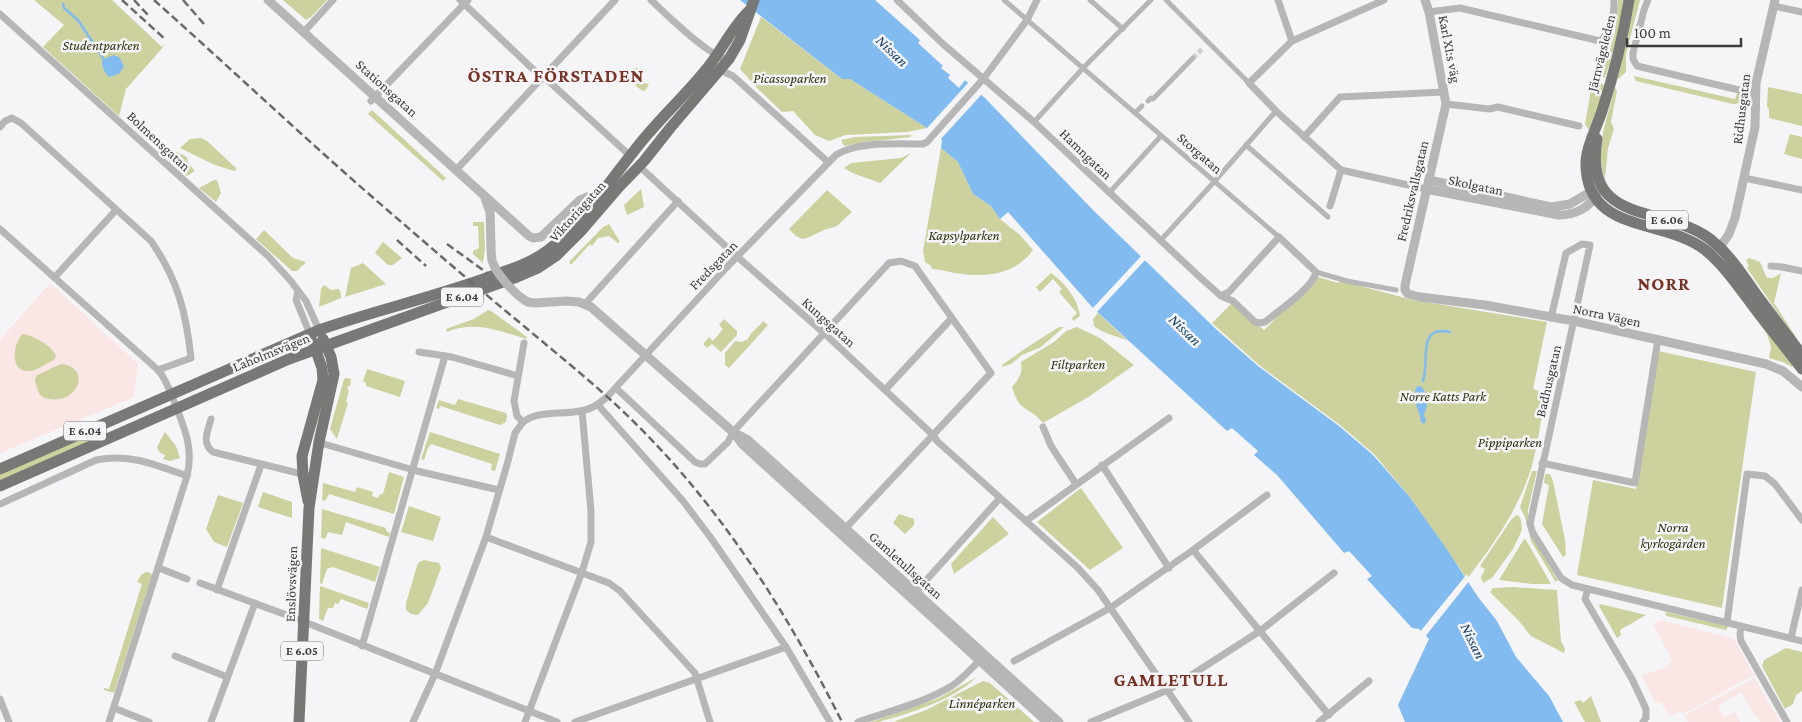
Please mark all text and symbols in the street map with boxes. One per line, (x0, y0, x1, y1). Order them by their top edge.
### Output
street label: Järnvägsleden (1583, 12, 1618, 95)
street label: Karl XI:s väg (1436, 14, 1464, 84)
scale bar (1627, 15, 1741, 47)
text: 100 m (1634, 25, 1671, 41)
water label: Nissan (873, 32, 911, 70)
park label: Studentparken (62, 37, 140, 53)
street label: Stationsgatan (353, 56, 422, 120)
district label: ÖSTRA FÖRSTADEN (468, 65, 644, 86)
park label: Picassoparken (753, 70, 827, 86)
street label: Ridhusgatan (1729, 72, 1753, 145)
street label: Bolmensgatan (124, 108, 194, 175)
street label: Hamngatan (1057, 125, 1116, 183)
street label: Storgatan (1174, 129, 1226, 177)
street label: Fredriksvallsgatan (1393, 138, 1432, 243)
street label: Skolgatan (1447, 171, 1505, 199)
street label: Viktoriagatan (545, 177, 609, 245)
road number: E 6.06 (1646, 210, 1688, 230)
park label: Kapsylparken (928, 227, 1000, 243)
street label: Fredsgatan (686, 237, 741, 293)
district label: NORR (1637, 273, 1691, 294)
road number: E 6.04 (441, 288, 483, 306)
street label: Kungsgatan (799, 294, 859, 351)
street label: Norra Vägen (1572, 300, 1643, 330)
water label: Nissan (1166, 311, 1204, 349)
street label: Laholmsvägen (230, 329, 312, 375)
street label: Badhusgatan (1532, 343, 1564, 419)
park label: Filtparken (1051, 356, 1105, 372)
park label: Norre Katts Park (1400, 388, 1487, 404)
road number: E 6.04 (64, 422, 106, 441)
park label: Pippiparken (1478, 434, 1542, 450)
park label: Norra kyrkogården (1640, 519, 1706, 551)
street label: Gamletullsgatan (866, 528, 946, 602)
street label: Enslövsvägen (282, 545, 300, 622)
water label: Nissan (1458, 621, 1489, 662)
road number: E 6.05 (281, 641, 323, 660)
district label: GAMLETULL (1114, 669, 1228, 690)
park label: Linnéparken (949, 695, 1015, 711)

